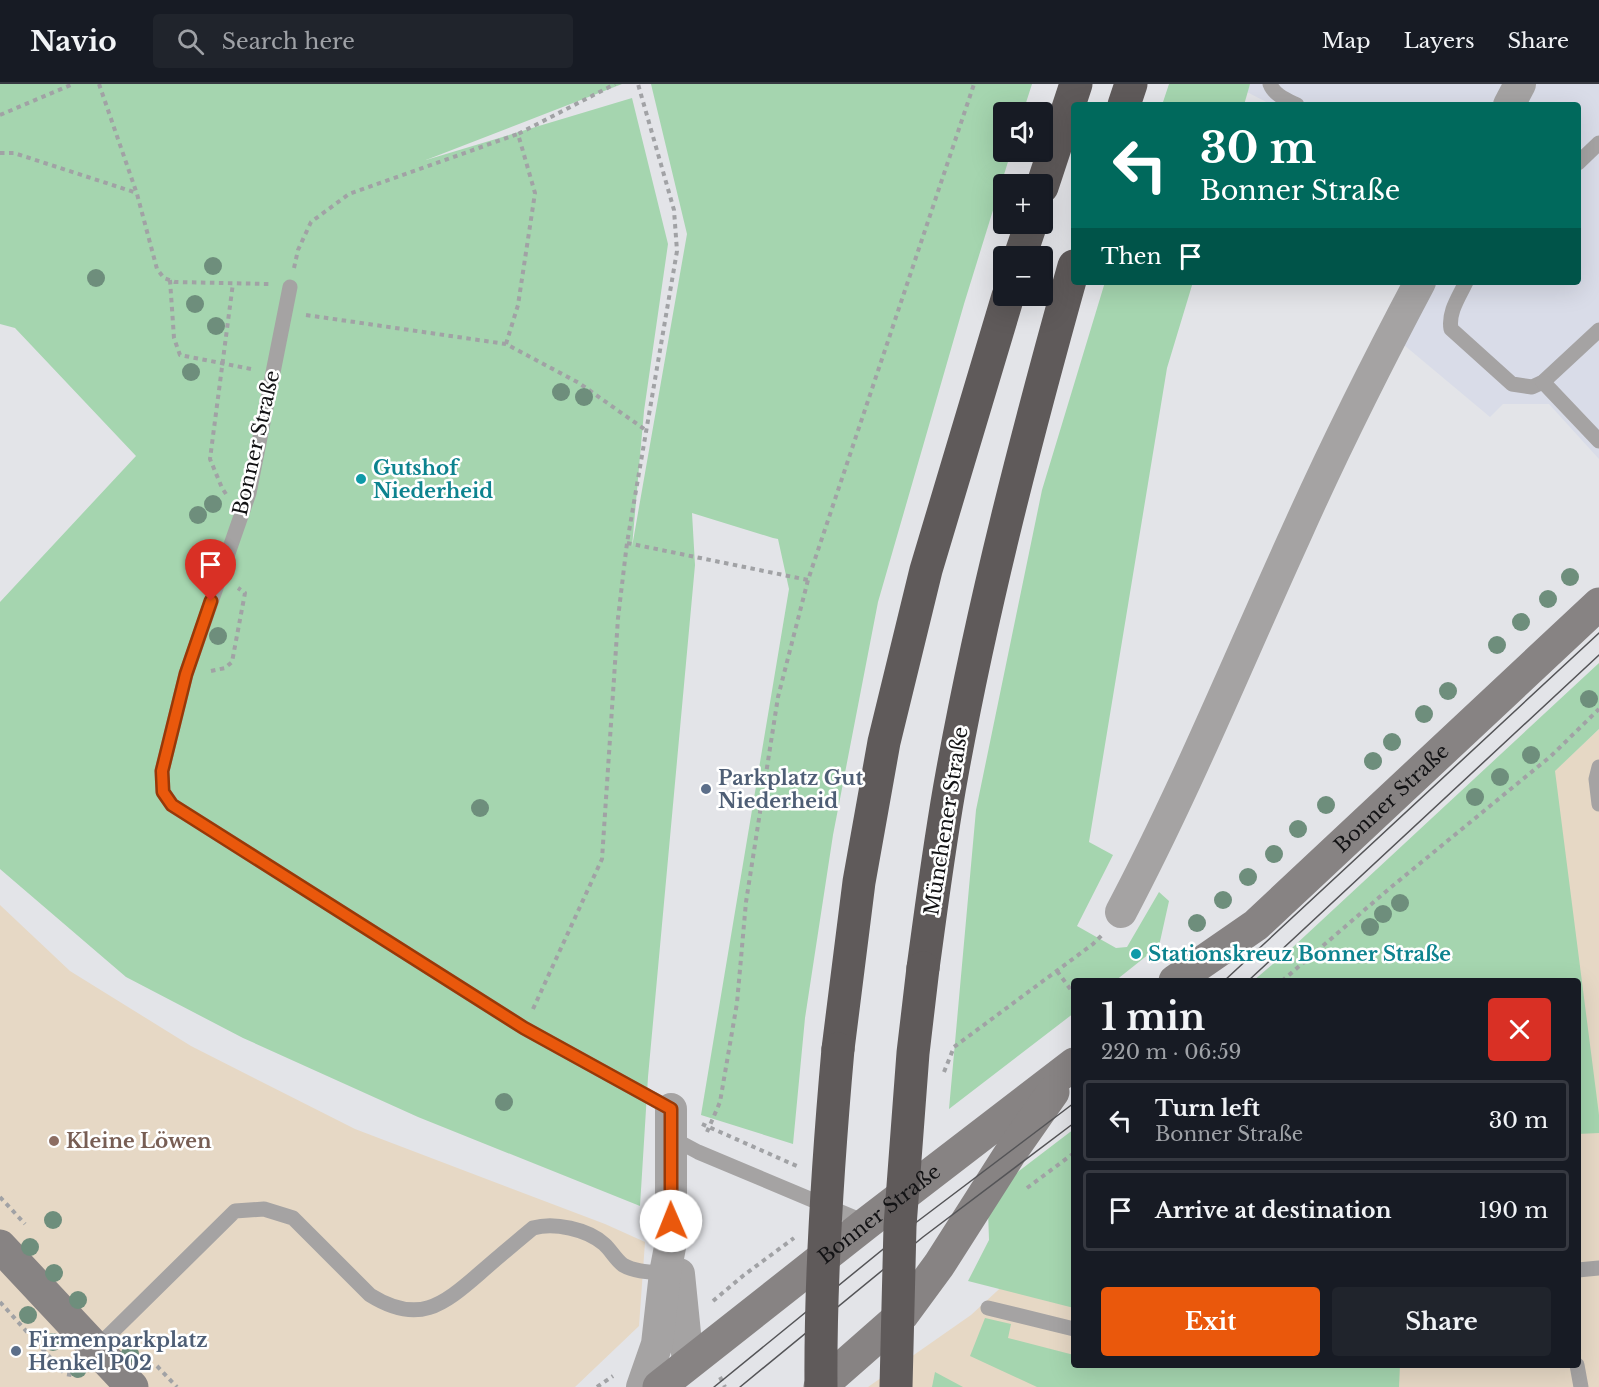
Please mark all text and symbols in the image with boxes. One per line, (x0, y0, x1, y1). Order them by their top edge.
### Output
search box (153, 14, 573, 68)
text: Navio (30, 24, 117, 59)
icon: search (174, 25, 207, 58)
text: Search here (222, 28, 355, 55)
text: Map (1322, 28, 1371, 54)
text: Layers (1404, 28, 1475, 54)
text: Share (1508, 28, 1569, 54)
map controls (993, 102, 1053, 306)
button: sound (993, 102, 1053, 162)
text: 30 m (1200, 122, 1316, 174)
icon: left (1101, 126, 1179, 204)
button: + (993, 174, 1053, 234)
text: Bonner Straße (1200, 174, 1400, 207)
icon: arrive (1174, 240, 1207, 273)
text: Then (1101, 243, 1162, 270)
button: − (993, 246, 1053, 306)
street label: Bonner Straße (228, 368, 284, 518)
place label: Gutshof Niederheid (373, 456, 493, 503)
marker: Gutshof Niederheid (354, 472, 368, 486)
pin (185, 539, 236, 601)
icon: arrive (194, 548, 227, 581)
street label: Münchener Straße (919, 725, 973, 917)
street label: Bonner Straße (1329, 739, 1454, 858)
place label: Parkplatz Gut Niederheid (718, 766, 863, 813)
marker: Parkplatz Gut Niederheid (699, 782, 713, 796)
place label: Stationskreuz Bonner Straße (1148, 942, 1451, 966)
marker: Stationskreuz Bonner Straße (1129, 947, 1143, 961)
text: 1 min (1101, 995, 1205, 1040)
button: close (1488, 998, 1551, 1061)
text: 220 m · 06:59 (1101, 1040, 1241, 1064)
text: Turn left (1155, 1095, 1260, 1122)
icon: left (1104, 1104, 1137, 1137)
text: 30 m (1489, 1107, 1548, 1134)
text: Bonner Straße (1155, 1122, 1303, 1146)
place label: Kleine Löwen (66, 1129, 212, 1153)
marker: Kleine Löwen (47, 1134, 61, 1148)
street label: Bonner Straße (813, 1159, 945, 1269)
position arrow (639, 1189, 703, 1253)
icon: arrive (1104, 1194, 1137, 1227)
text: Arrive at destination (1155, 1197, 1392, 1224)
text: 190 m (1478, 1197, 1548, 1224)
button: Exit (1101, 1287, 1320, 1356)
button: Share (1332, 1287, 1551, 1356)
place label: Firmenparkplatz Henkel P02 (28, 1328, 208, 1375)
marker: Firmenparkplatz Henkel P02 (9, 1344, 23, 1358)

